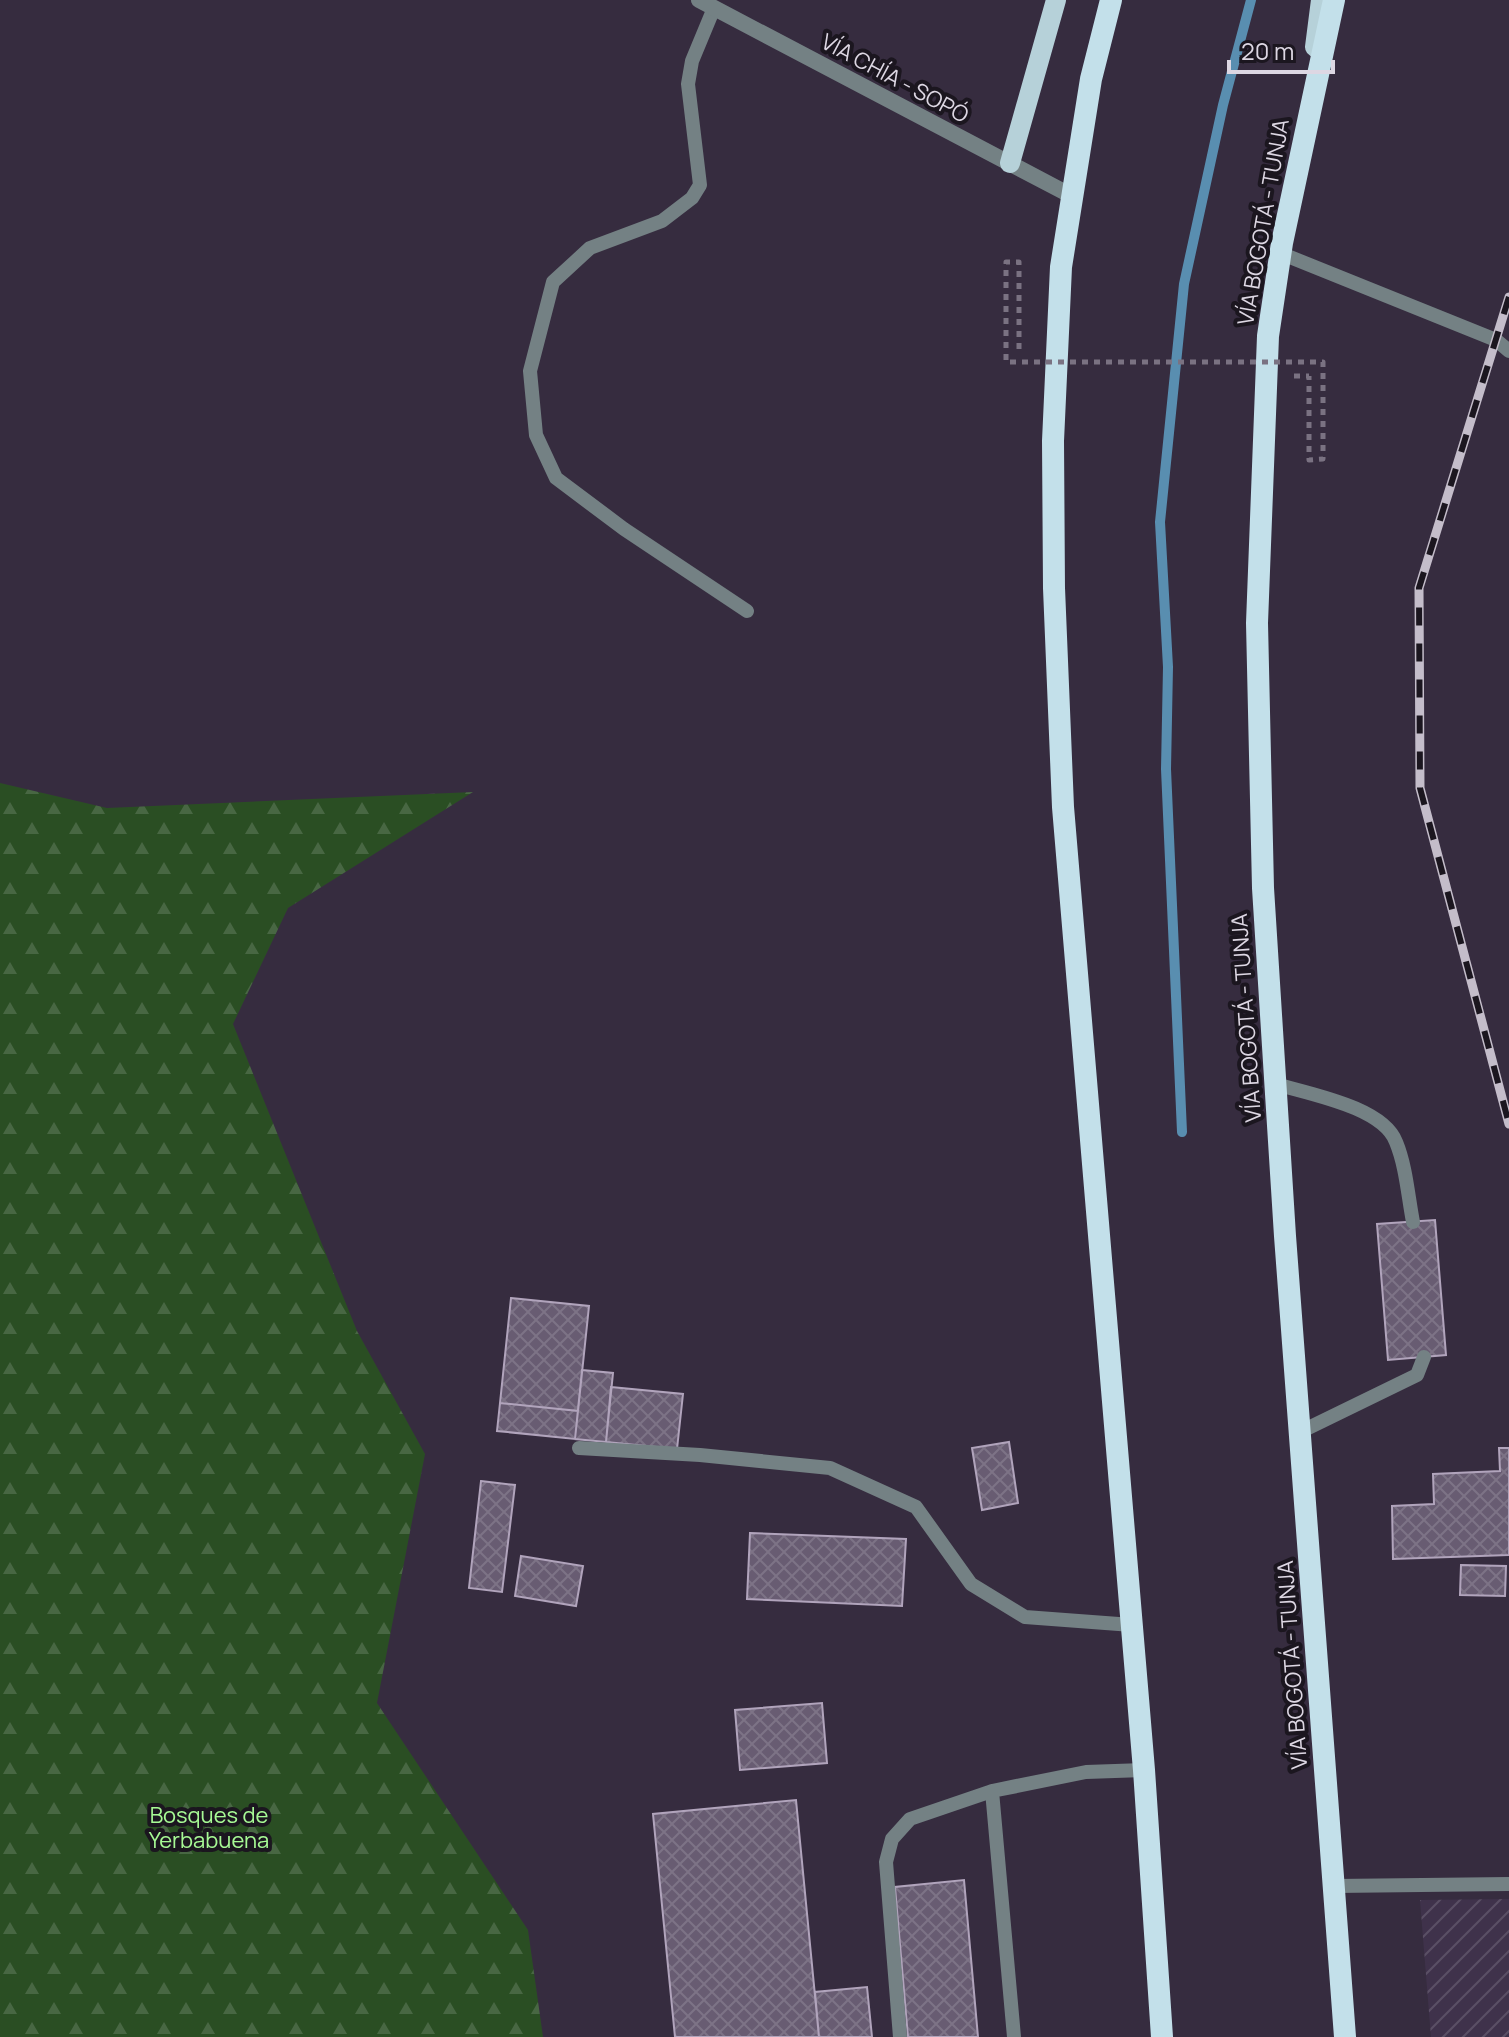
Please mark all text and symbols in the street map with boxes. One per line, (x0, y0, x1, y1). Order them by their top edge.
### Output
scale bar (1229, 24, 1333, 74)
street label: VÍA CHÍA - SOPÓ (816, 26, 974, 130)
text: 20 m (1241, 34, 1294, 67)
street label: VÍA BOGOTÁ - TUNJA (1230, 116, 1296, 328)
street label: VÍA BOGOTÁ - TUNJA (1224, 913, 1268, 1123)
street label: VÍA BOGOTÁ - TUNJA (1270, 1560, 1314, 1770)
park label: Bosques de Yerbabuena (149, 1800, 269, 1855)

